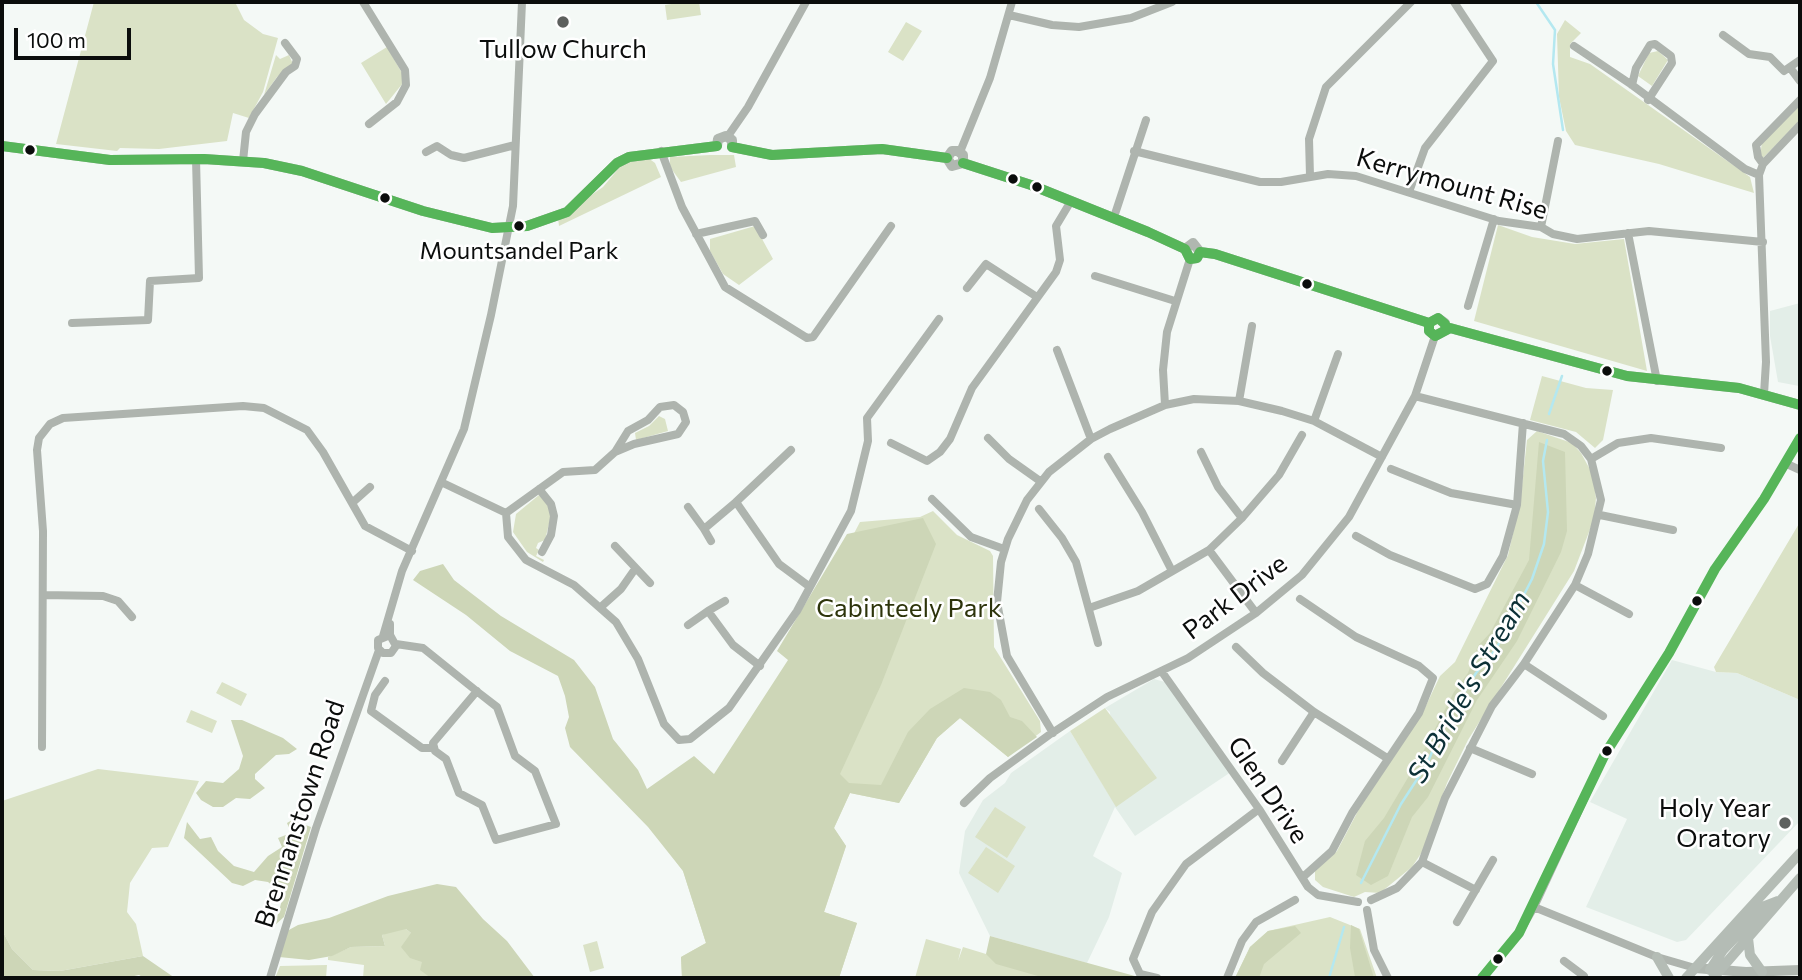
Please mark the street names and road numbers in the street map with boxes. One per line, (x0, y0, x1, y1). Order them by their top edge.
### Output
street label: Kerrymount Rise (1353, 142, 1551, 226)
street label: Park Drive (1177, 548, 1293, 646)
street label: Brennanstown Road (248, 696, 352, 932)
street label: Glen Drive (1221, 731, 1315, 849)

